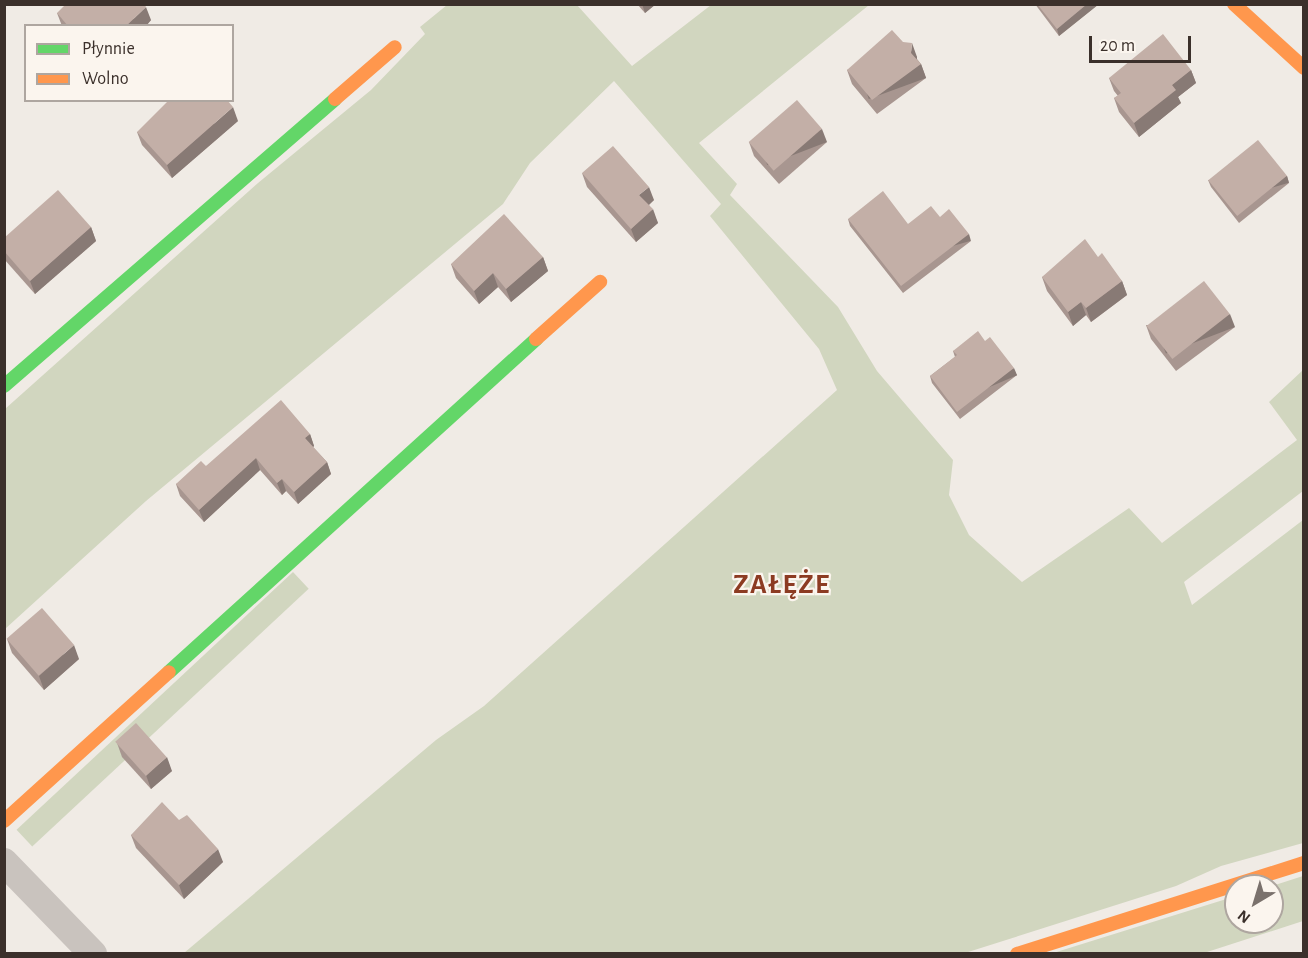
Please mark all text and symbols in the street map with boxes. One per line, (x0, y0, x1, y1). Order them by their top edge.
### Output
legend (24, 24, 234, 102)
scale bar (1092, 24, 1194, 62)
text: 20 m (1100, 37, 1135, 55)
text: Płynnie (82, 40, 135, 58)
text: Wolno (82, 70, 129, 88)
district label: ZAŁĘŻE (733, 568, 831, 602)
north arrow (1224, 874, 1284, 934)
text: N (1235, 907, 1253, 926)

